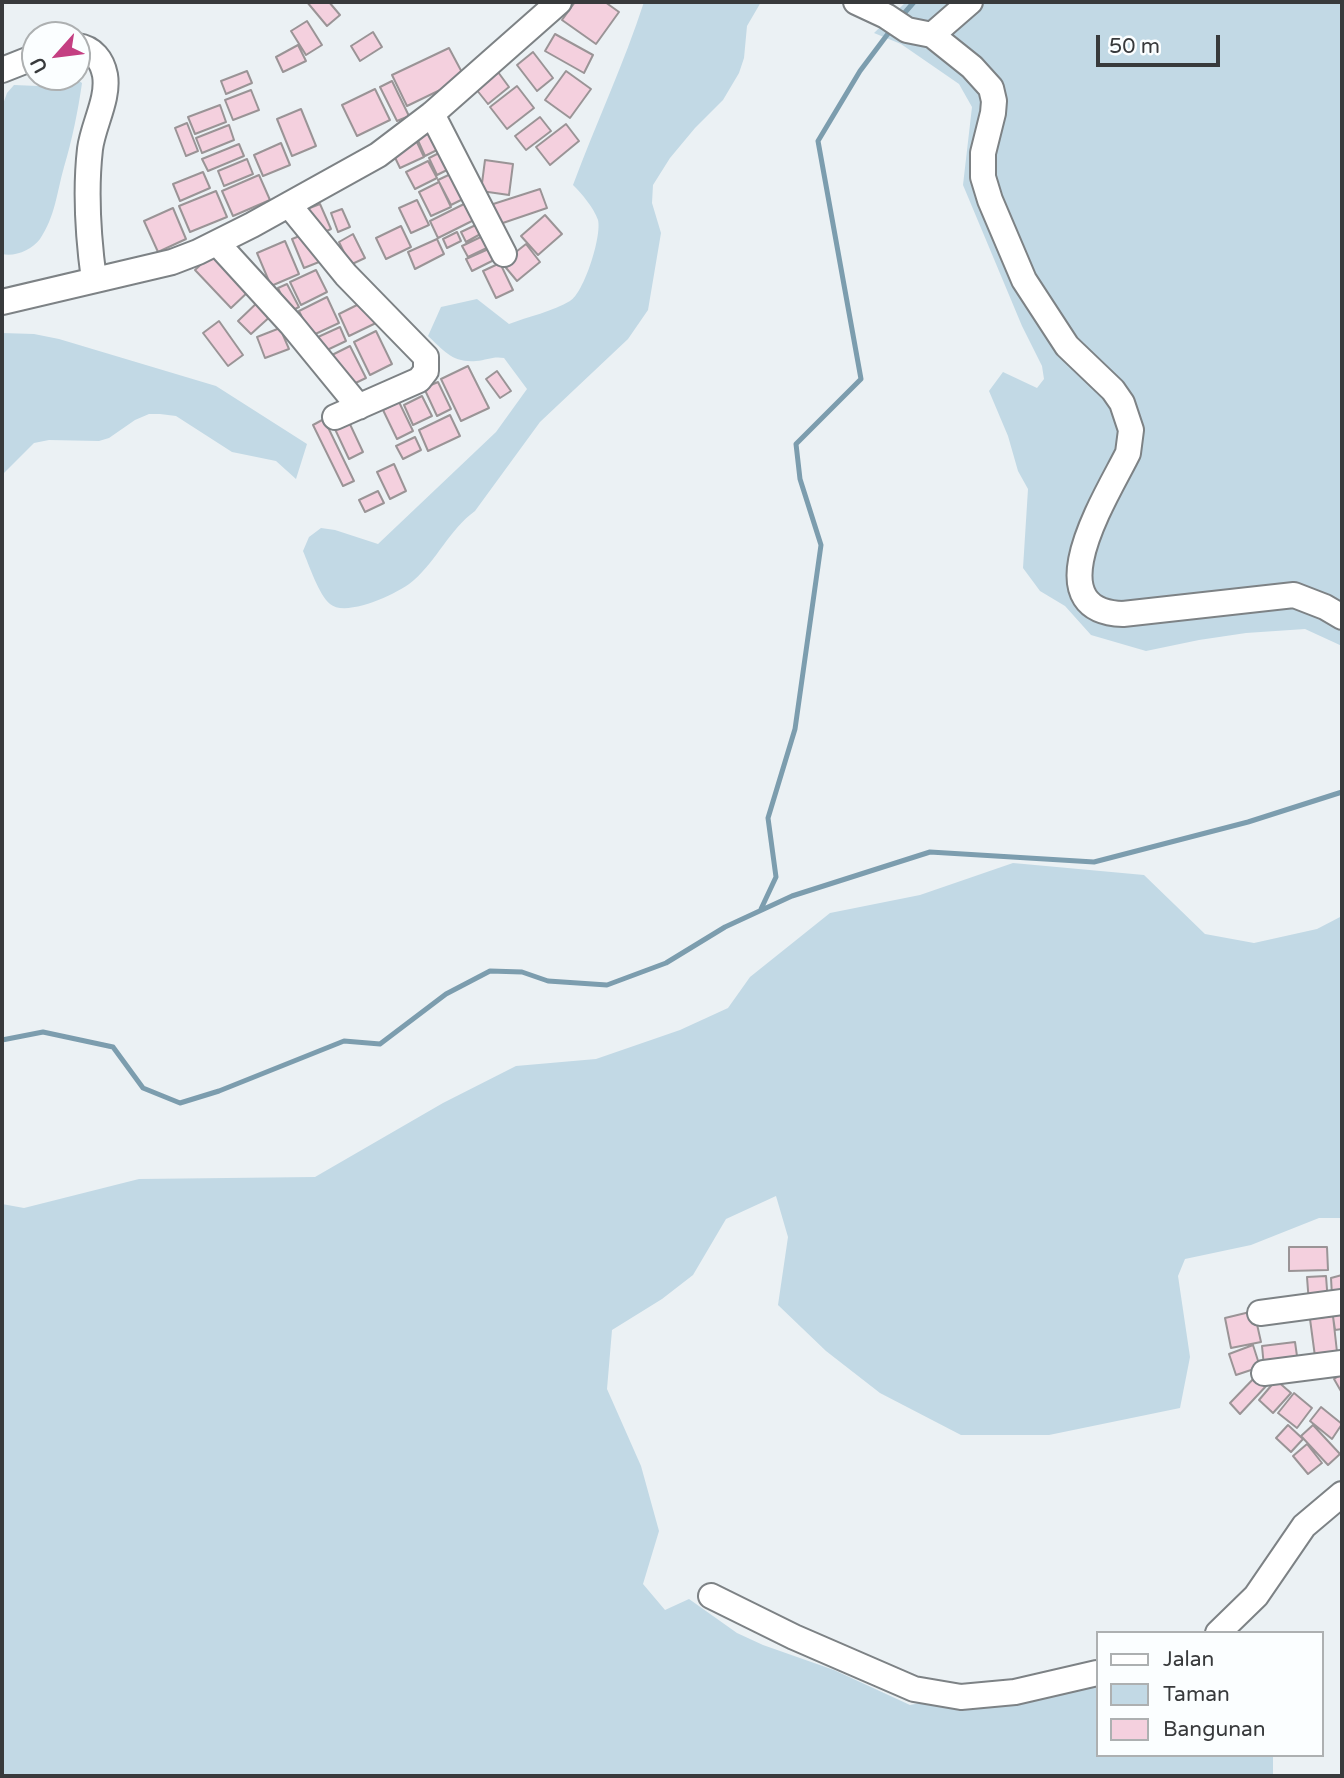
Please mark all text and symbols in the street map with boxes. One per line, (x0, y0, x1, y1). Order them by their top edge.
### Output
north arrow (21, 21, 91, 91)
scale bar (1099, 21, 1223, 65)
text: 50 m (1109, 34, 1160, 59)
text: U (26, 53, 52, 76)
legend (1096, 1631, 1323, 1757)
text: Jalan (1163, 1647, 1214, 1672)
text: Taman (1163, 1682, 1230, 1707)
text: Bangunan (1163, 1717, 1266, 1742)

